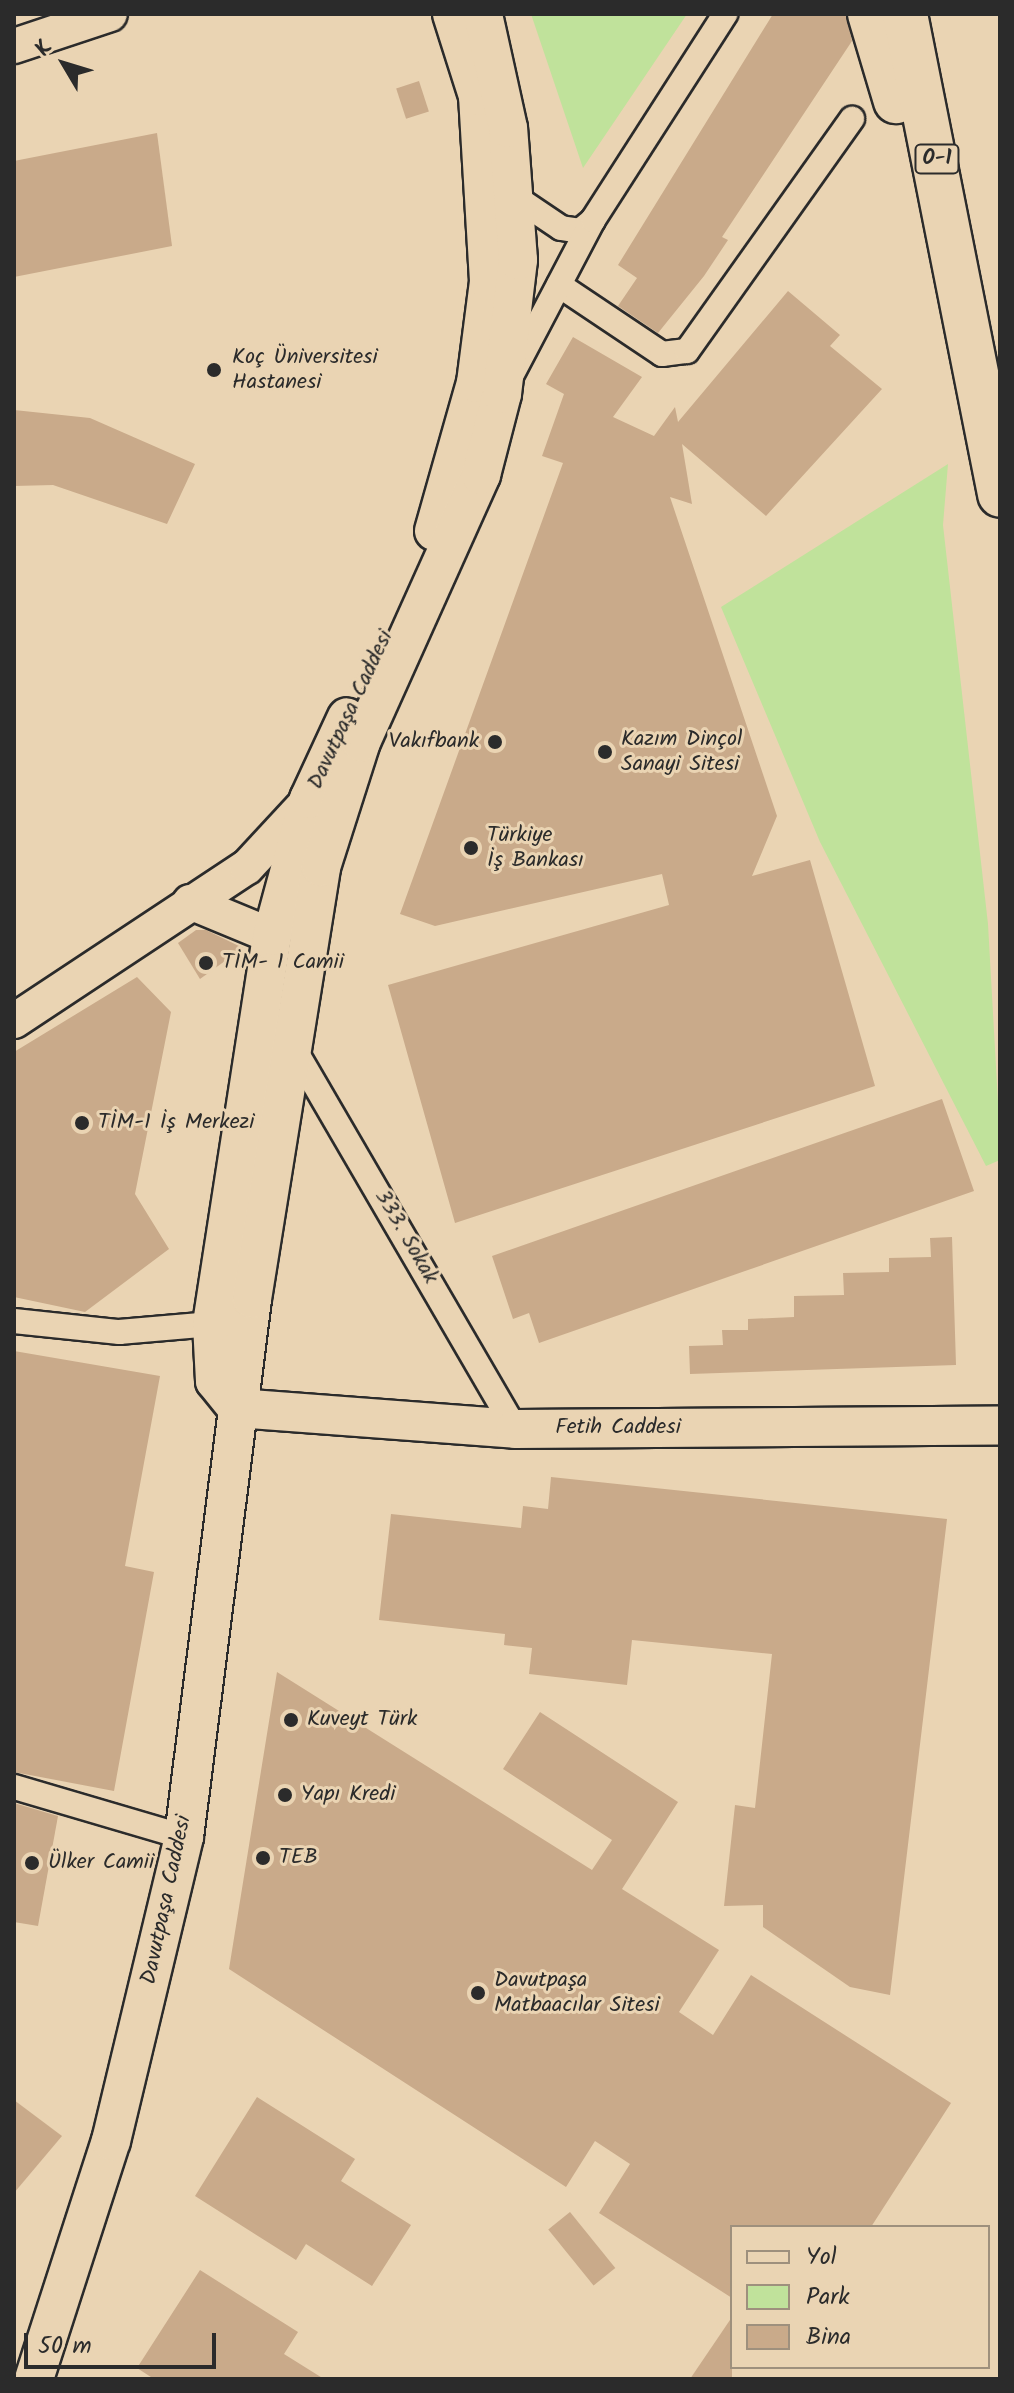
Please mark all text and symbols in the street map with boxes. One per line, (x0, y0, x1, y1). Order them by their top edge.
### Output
north arrow (24, 24, 104, 104)
text: K (27, 33, 63, 65)
road number: O-1 (913, 143, 961, 175)
place label: Koç Üniversitesi Hastanesi (232, 344, 378, 396)
marker: Koç Üniversitesi Hastanesi (203, 359, 225, 381)
street label: Davutpaşa Caddesi (303, 626, 399, 794)
place label: Kazım Dinçol Sanayi Sitesi (621, 726, 742, 778)
place label: Vakıfbank (389, 729, 479, 755)
marker: Vakıfbank (486, 733, 504, 751)
marker: Kazım Dinçol Sanayi Sitesi (596, 743, 614, 761)
place label: Türkiye İş Bankası (487, 822, 584, 874)
marker: Türkiye İş Bankası (462, 839, 480, 857)
place label: TİM- 1 Camii (222, 950, 344, 976)
marker: TİM- 1 Camii (197, 954, 215, 972)
place label: TİM-1 İş Merkezi (98, 1110, 254, 1136)
marker: TİM-1 İş Merkezi (73, 1114, 91, 1132)
street label: 333. Sokak (368, 1185, 444, 1289)
street label: Fetih Caddesi (555, 1415, 681, 1441)
place label: Kuveyt Türk (307, 1707, 417, 1733)
marker: Kuveyt Türk (282, 1711, 300, 1729)
place label: Yapı Kredi (301, 1782, 395, 1808)
marker: Yapı Kredi (276, 1786, 294, 1804)
street label: Davutpaşa Caddesi (136, 1813, 198, 1987)
place label: TEB (279, 1845, 318, 1871)
marker: TEB (254, 1849, 272, 1867)
place label: Ülker Camii (48, 1850, 154, 1876)
marker: Ülker Camii (23, 1854, 41, 1872)
place label: Davutpaşa Matbaacılar Sitesi (494, 1967, 660, 2018)
marker: Davutpaşa Matbaacılar Sitesi (469, 1984, 487, 2002)
legend (730, 2225, 990, 2369)
text: Yol (806, 2238, 837, 2277)
text: Park (806, 2278, 850, 2317)
scale bar (28, 2317, 220, 2367)
text: Bina (806, 2318, 851, 2357)
text: 50 m (38, 2327, 92, 2366)

